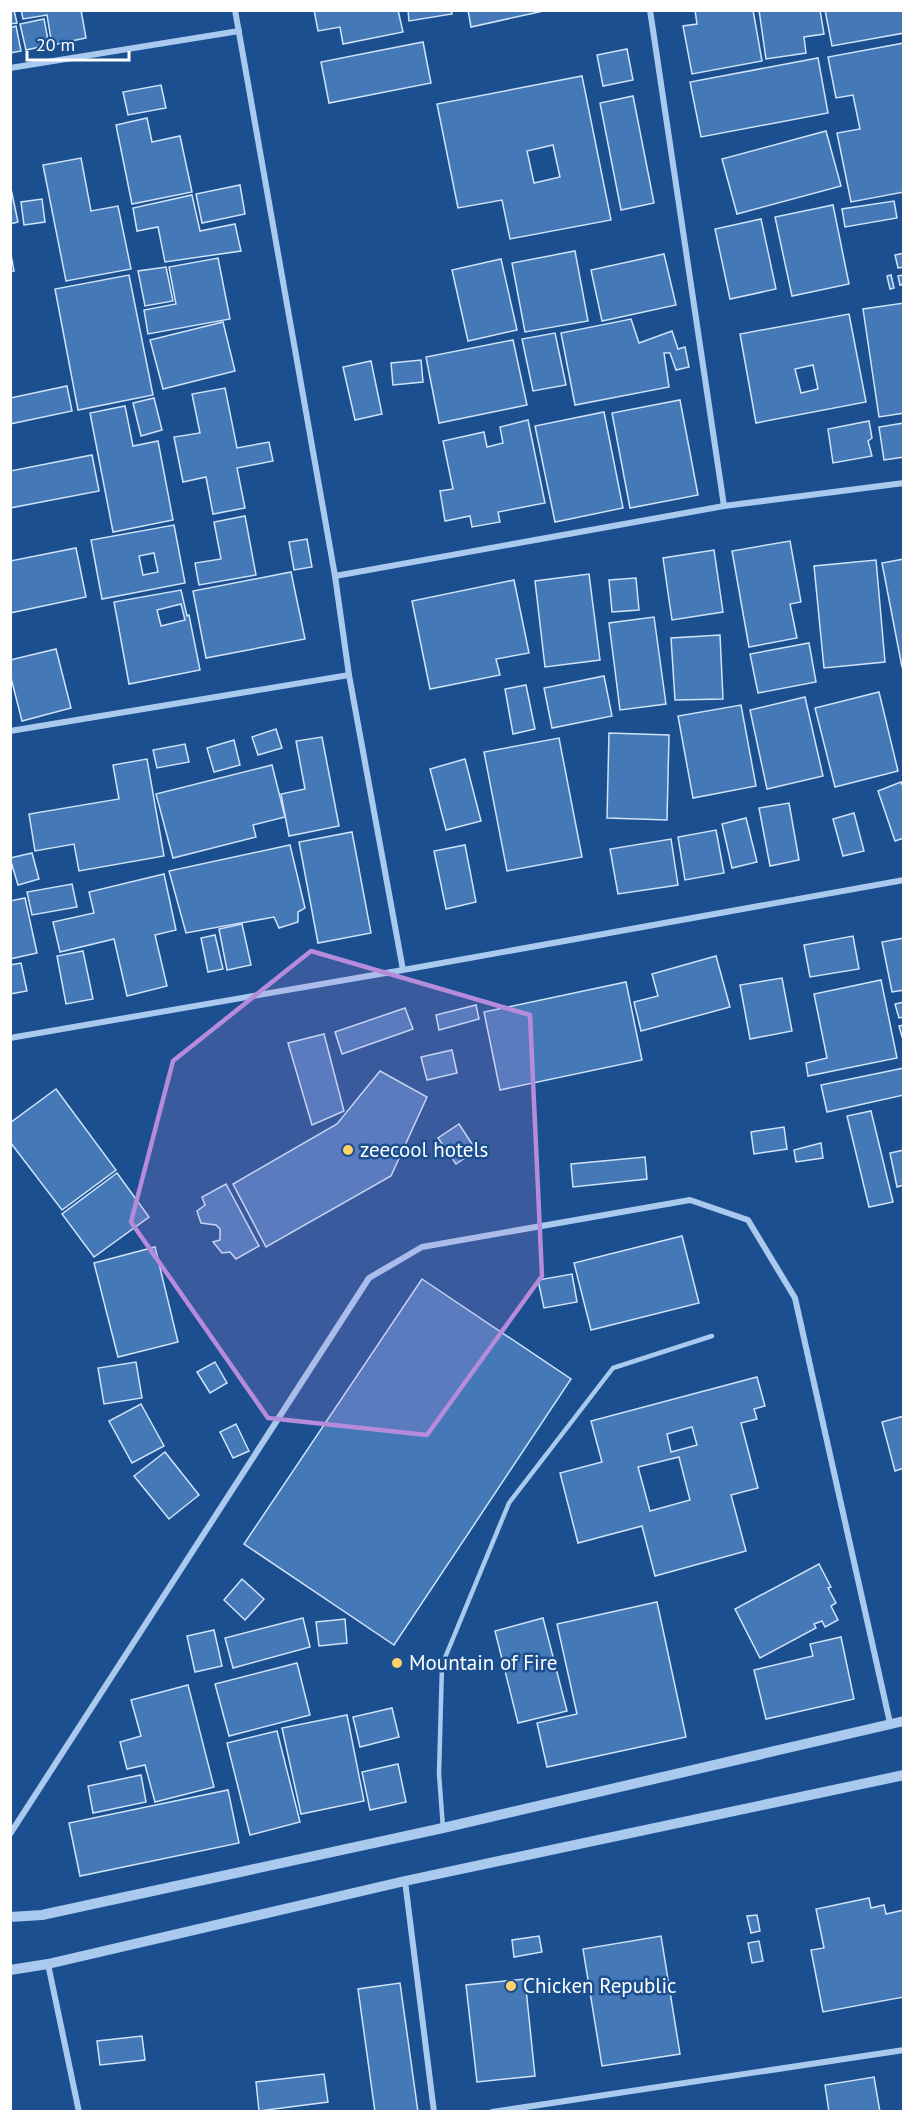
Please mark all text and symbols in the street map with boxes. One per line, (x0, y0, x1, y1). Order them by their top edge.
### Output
scale bar (27, 24, 129, 62)
text: 20 m (36, 33, 75, 56)
place label: zeecool hotels (360, 1136, 488, 1163)
marker: zeecool hotels (341, 1143, 355, 1157)
place label: Mountain of Fire (409, 1649, 558, 1676)
marker: Mountain of Fire (390, 1656, 404, 1670)
place label: Chicken Republic (523, 1972, 677, 1999)
marker: Chicken Republic (504, 1979, 518, 1993)

